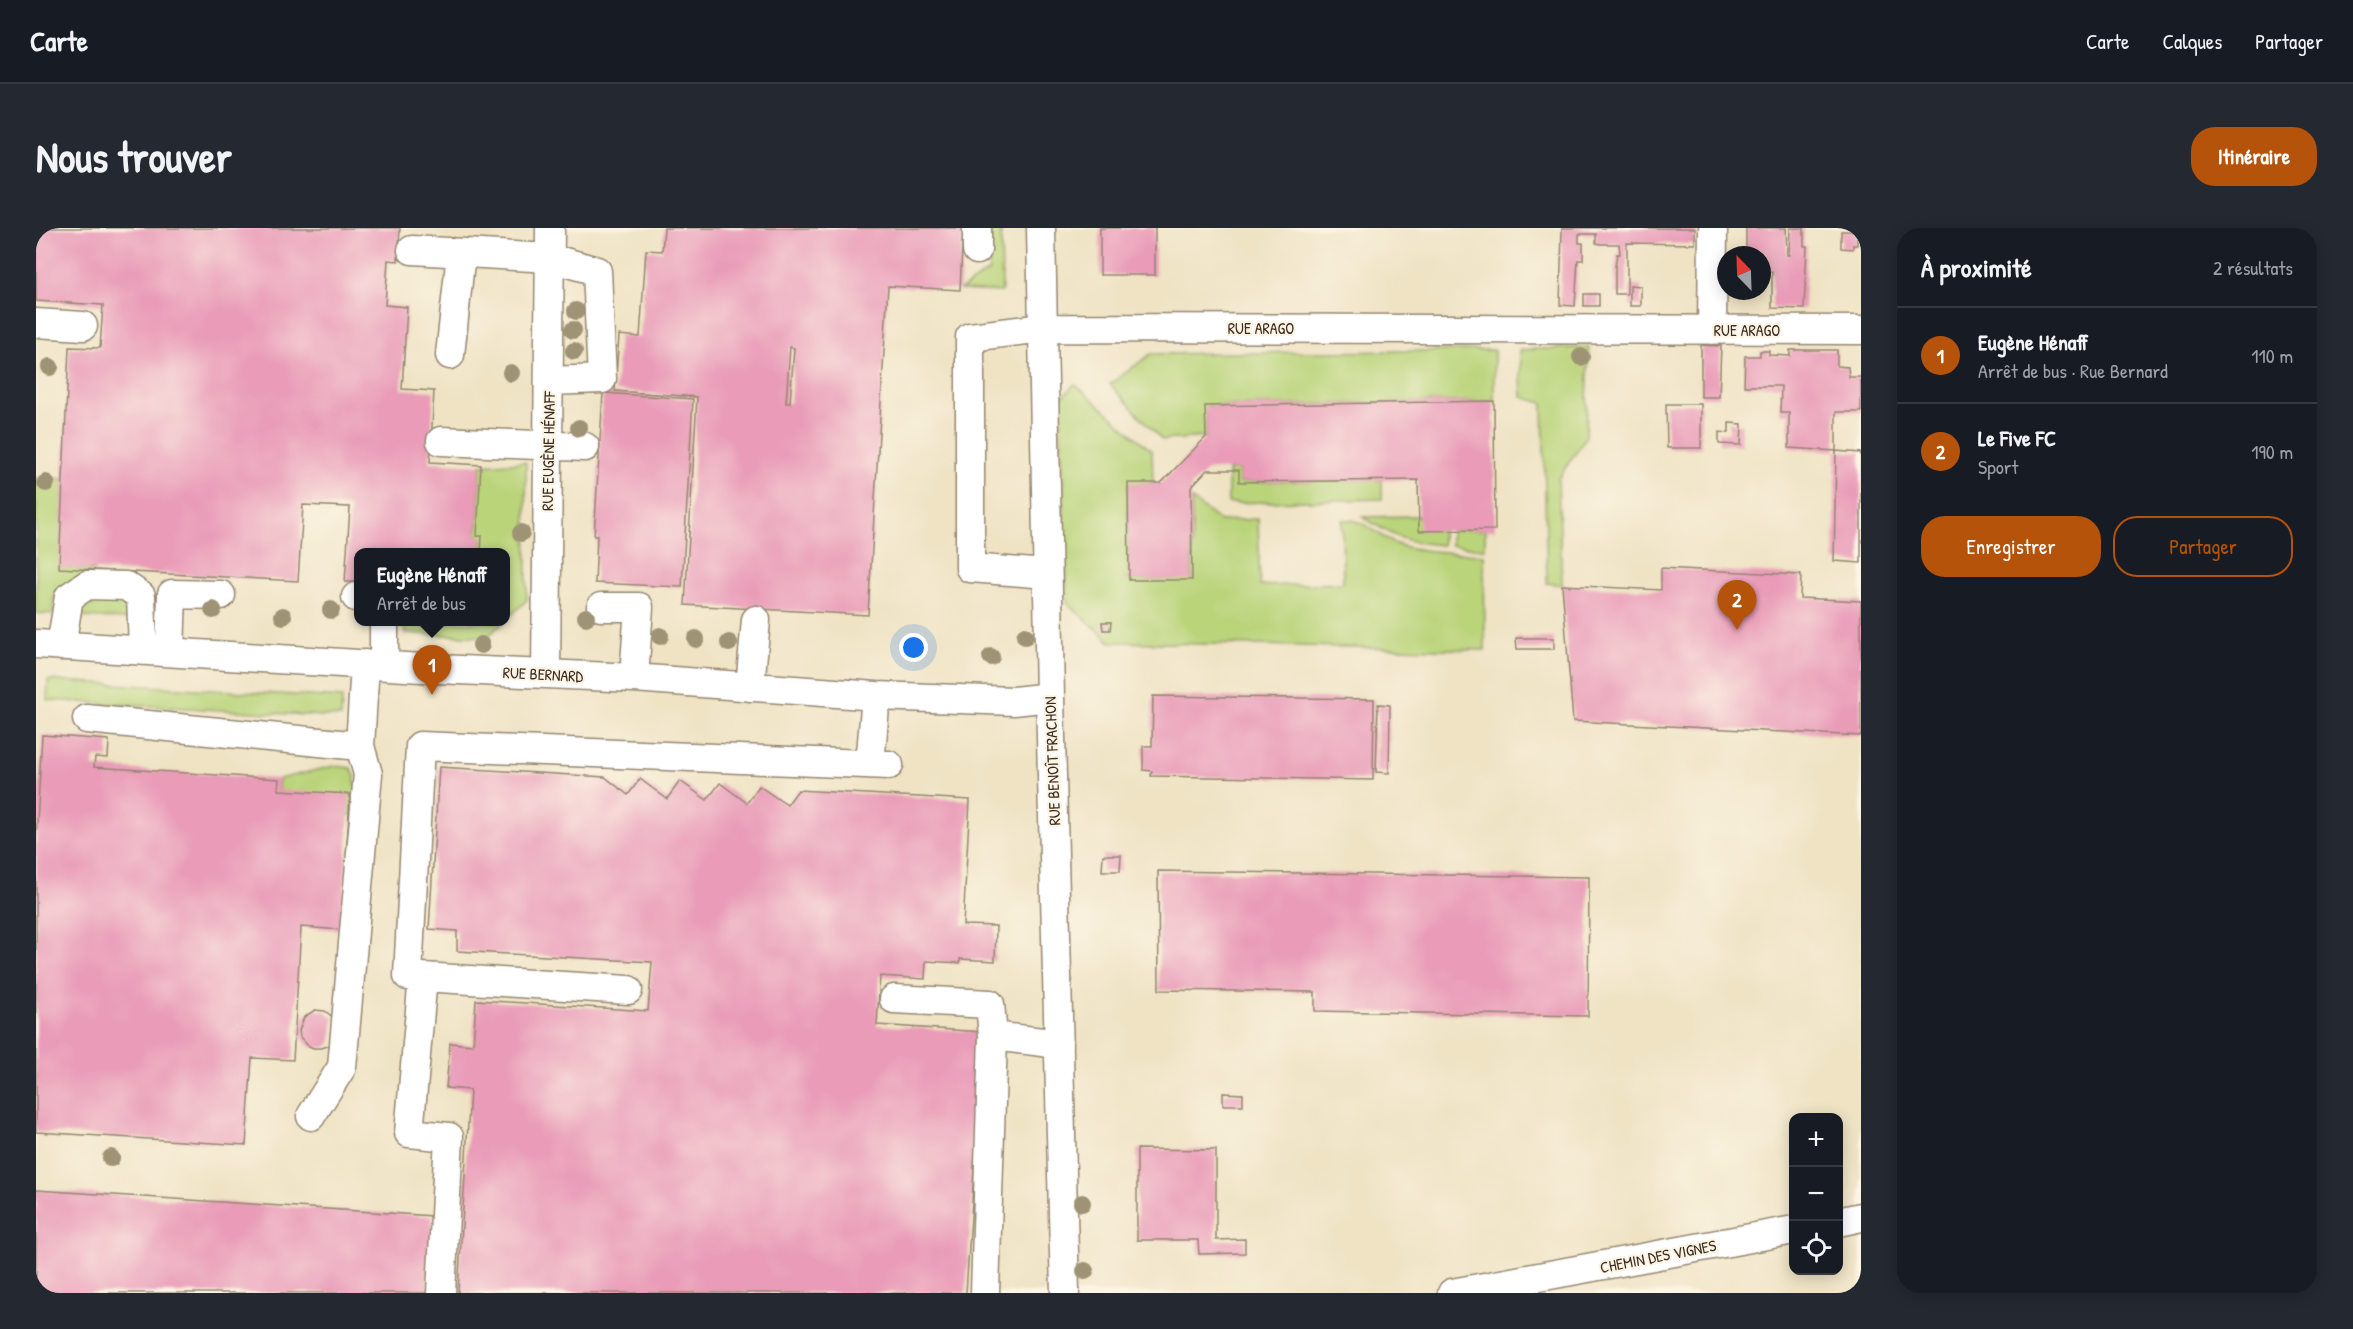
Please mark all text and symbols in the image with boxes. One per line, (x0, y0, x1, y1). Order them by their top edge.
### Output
text: Carte (30, 22, 88, 60)
text: Carte (2086, 27, 2129, 56)
text: Calques (2162, 27, 2222, 56)
text: Partager (2255, 27, 2323, 56)
button: Itinéraire (2191, 127, 2317, 186)
text: Nous trouver (36, 128, 232, 185)
north arrow (1717, 246, 1771, 300)
text: À proximité (1921, 250, 2032, 285)
text: 2 résultats (2213, 254, 2293, 281)
street label: RUE ARAGO (1228, 317, 1294, 339)
street label: RUE ARAGO (1714, 319, 1780, 341)
text: Eugène Hénaff (1978, 327, 2088, 357)
text: 1 (1937, 342, 1944, 369)
text: 110 m (2251, 342, 2293, 369)
text: Arrêt de bus · Rue Bernard (1978, 357, 2168, 384)
street label: RUE EUGÈNE HÉNAFF (536, 390, 560, 511)
text: Le Five FC (1978, 423, 2056, 453)
text: 2 (1936, 438, 1945, 465)
text: 190 m (2251, 438, 2293, 465)
text: Sport (1978, 453, 2018, 480)
button: Enregistrer (1921, 516, 2101, 577)
button: Partager (2113, 516, 2293, 577)
popup (354, 548, 510, 626)
text: Eugène Hénaff (377, 559, 487, 589)
pin: 2 (1718, 580, 1756, 630)
text: Arrêt de bus (377, 589, 466, 616)
your location (899, 633, 928, 662)
pin: 1 (412, 646, 452, 695)
street label: RUE BERNARD (502, 661, 584, 687)
street label: RUE BENOÎT FRACHON (1039, 696, 1065, 826)
map controls (1789, 1113, 1843, 1275)
button: + (1789, 1113, 1843, 1167)
button: − (1789, 1167, 1843, 1221)
button: locate (1789, 1221, 1843, 1275)
street label: CHEMIN DES VIGNES (1598, 1234, 1719, 1278)

